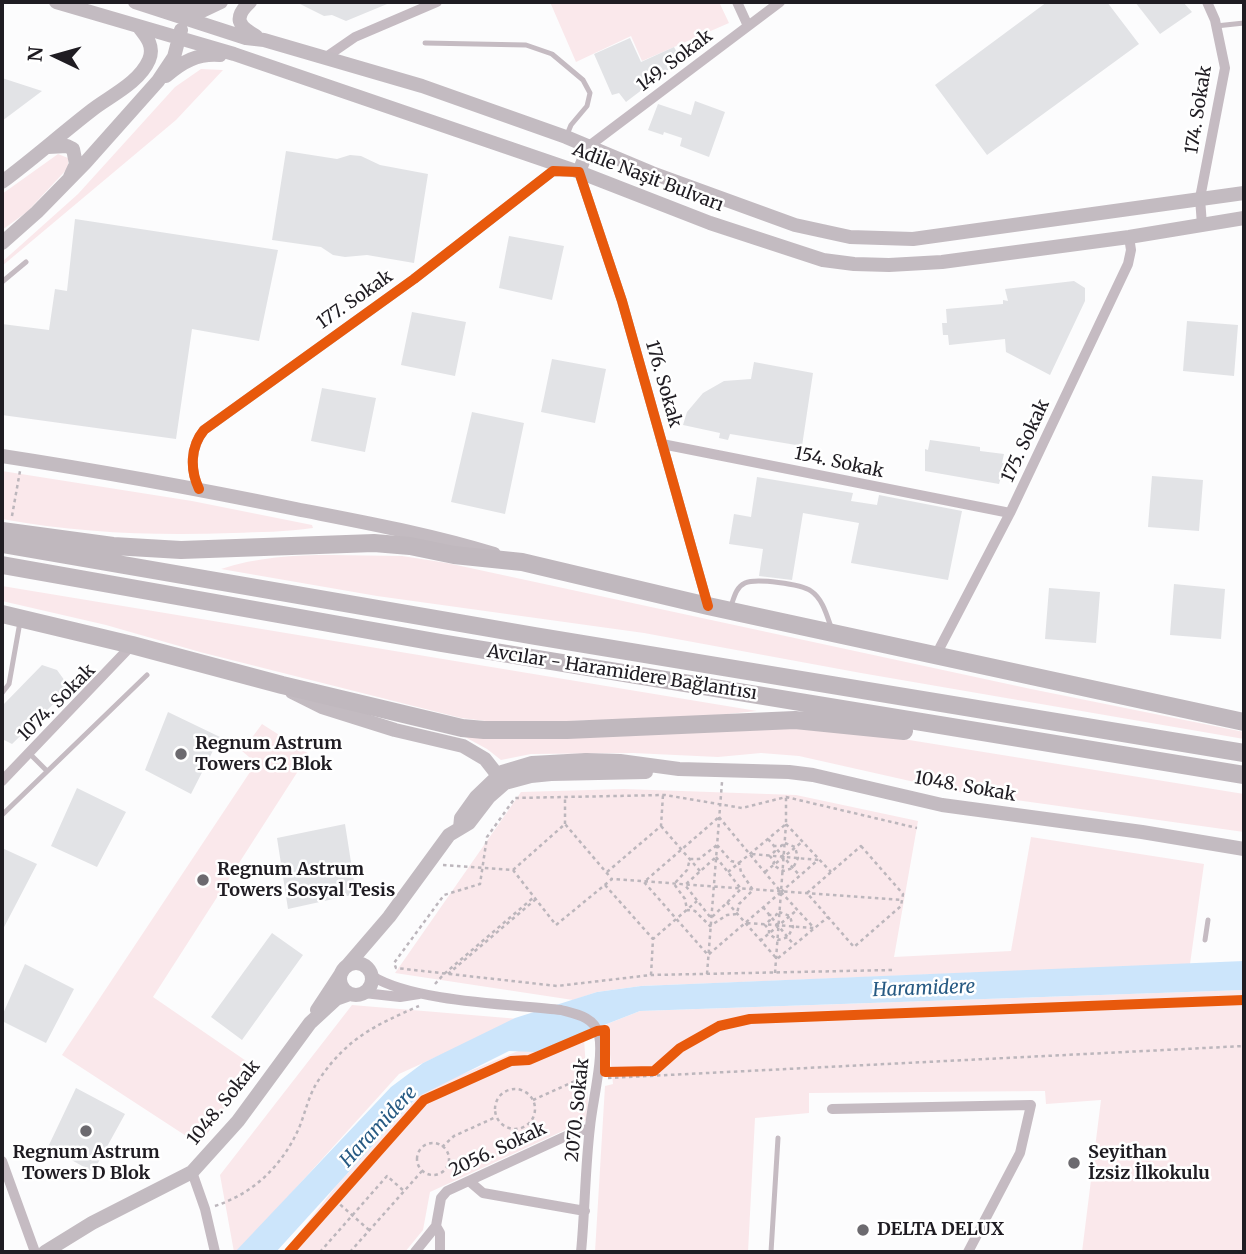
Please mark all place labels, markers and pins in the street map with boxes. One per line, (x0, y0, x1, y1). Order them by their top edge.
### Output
place label: Regnum Astrum Towers C2 Blok (195, 733, 342, 776)
marker: Regnum Astrum Towers C2 Blok (173, 746, 189, 762)
place label: Regnum Astrum Towers Sosyal Tesis (217, 859, 395, 902)
marker: Regnum Astrum Towers Sosyal Tesis (195, 872, 211, 888)
marker: Regnum Astrum Towers D Blok (78, 1123, 94, 1139)
place label: Regnum Astrum Towers D Blok (12, 1142, 160, 1184)
place label: Seyithan İzsiz İlkokulu (1088, 1142, 1210, 1184)
marker: Seyithan İzsiz İlkokulu (1066, 1155, 1082, 1171)
place label: DELTA DELUX (877, 1219, 1004, 1241)
marker: DELTA DELUX (855, 1222, 871, 1238)

